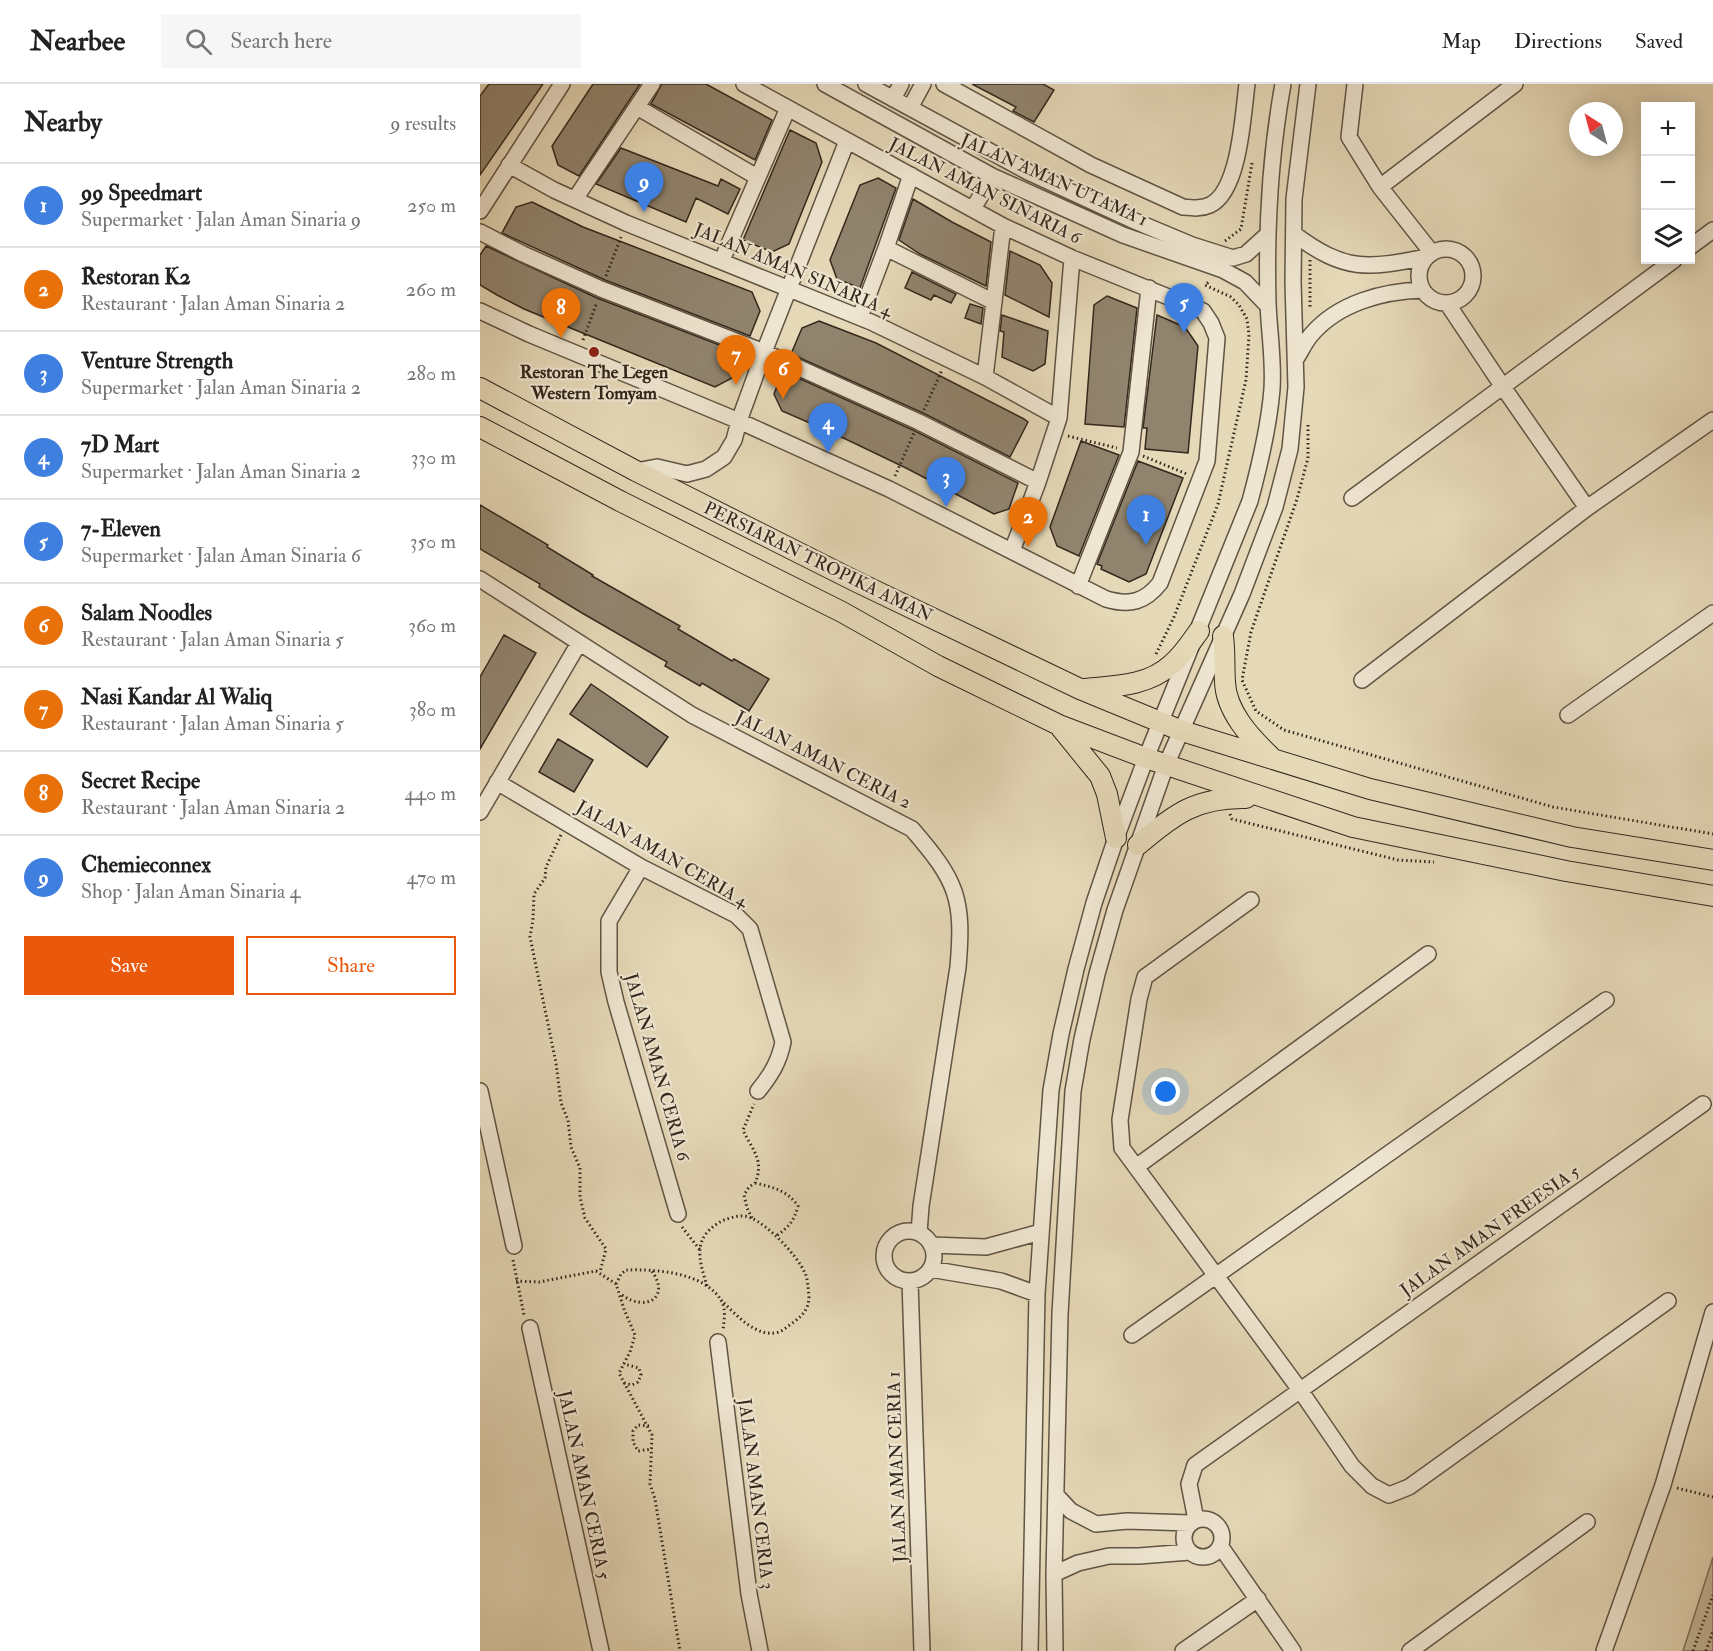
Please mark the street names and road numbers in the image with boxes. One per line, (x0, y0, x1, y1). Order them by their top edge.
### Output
street label: JALAN AMAN UTAMA 1 (956, 128, 1151, 232)
street label: JALAN AMAN SINARIA 6 (884, 132, 1086, 250)
street label: JALAN AMAN SINARIA 4 (689, 217, 897, 323)
street label: PERSIARAN TROPIKA AMAN (700, 496, 936, 628)
street label: JALAN AMAN CERIA 2 (730, 705, 915, 814)
street label: JALAN AMAN CERIA 4 (571, 795, 753, 913)
street label: JALAN AMAN CERIA 6 (619, 970, 695, 1164)
street label: JALAN AMAN FREESIA 5 (1395, 1160, 1584, 1302)
street label: JALAN AMAN CERIA 1 (882, 1371, 912, 1564)
street label: JALAN AMAN CERIA 5 (552, 1387, 615, 1582)
street label: JALAN AMAN CERIA 3 (733, 1396, 779, 1591)

